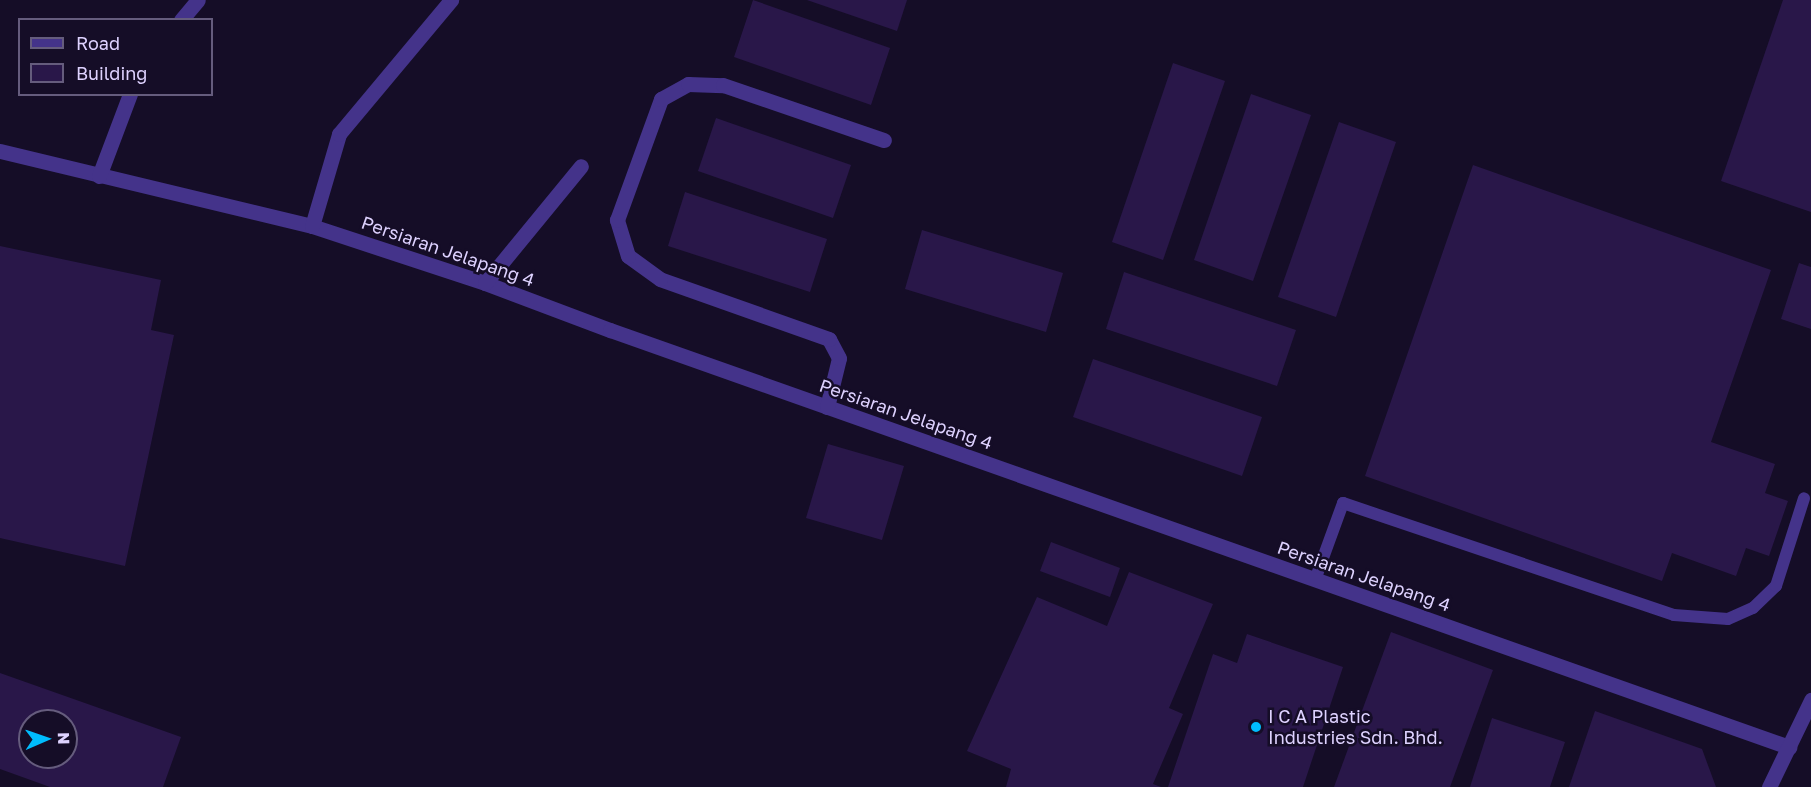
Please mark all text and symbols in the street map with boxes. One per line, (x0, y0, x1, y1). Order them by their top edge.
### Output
legend (18, 18, 213, 96)
text: Road (76, 32, 120, 54)
text: Building (76, 62, 147, 84)
street label: Persiaran Jelapang 4 (359, 211, 537, 291)
street label: Persiaran Jelapang 4 (817, 374, 995, 454)
street label: Persiaran Jelapang 4 (1275, 536, 1453, 616)
place label: I C A Plastic Industries Sdn. Bhd. (1268, 706, 1443, 748)
north arrow (18, 709, 78, 769)
marker: I C A Plastic Industries Sdn. Bhd. (1249, 720, 1263, 734)
text: N (54, 732, 74, 745)

